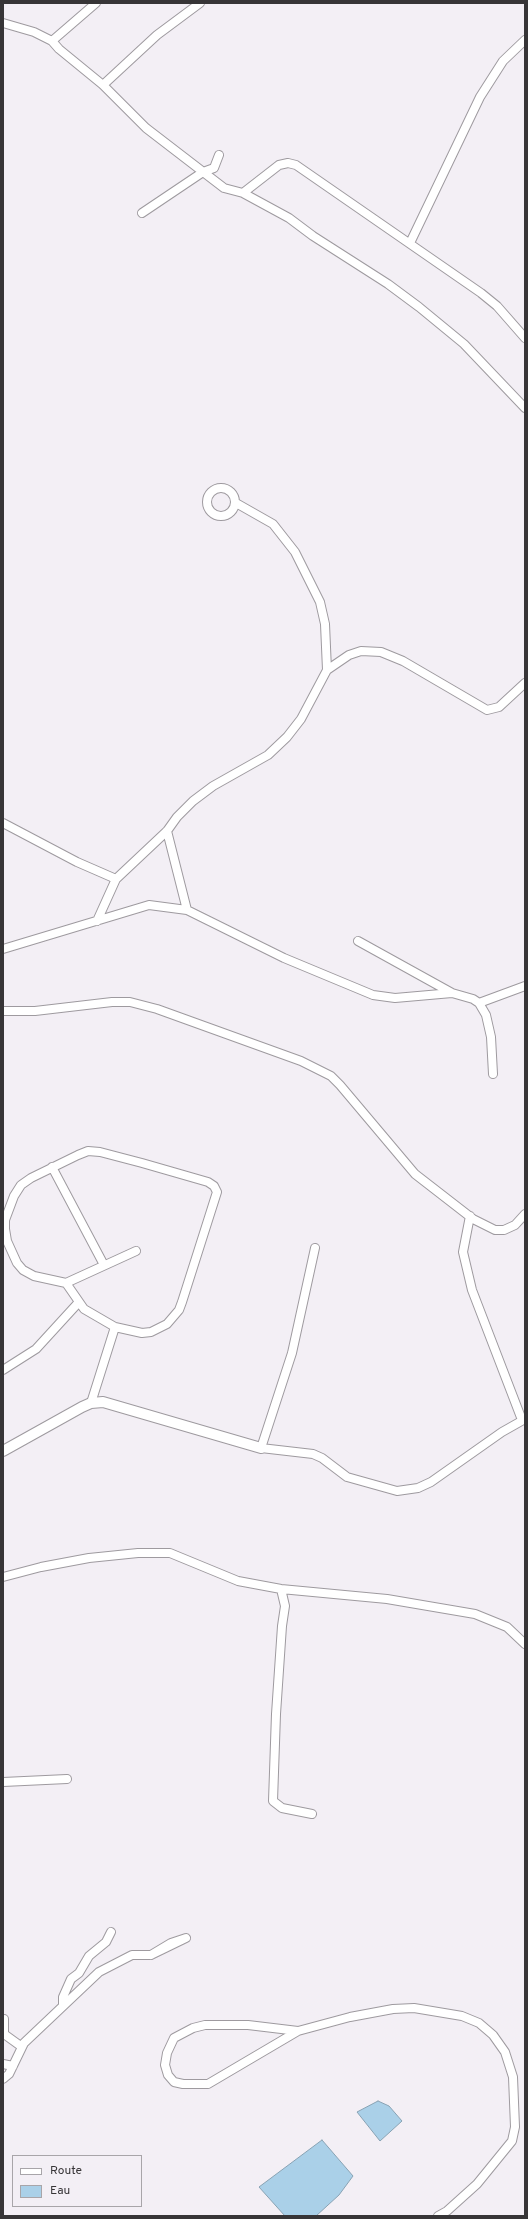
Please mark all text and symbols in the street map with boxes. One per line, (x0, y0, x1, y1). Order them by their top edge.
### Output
legend (12, 2155, 142, 2207)
text: Route (50, 2163, 82, 2179)
text: Eau (50, 2183, 70, 2199)

